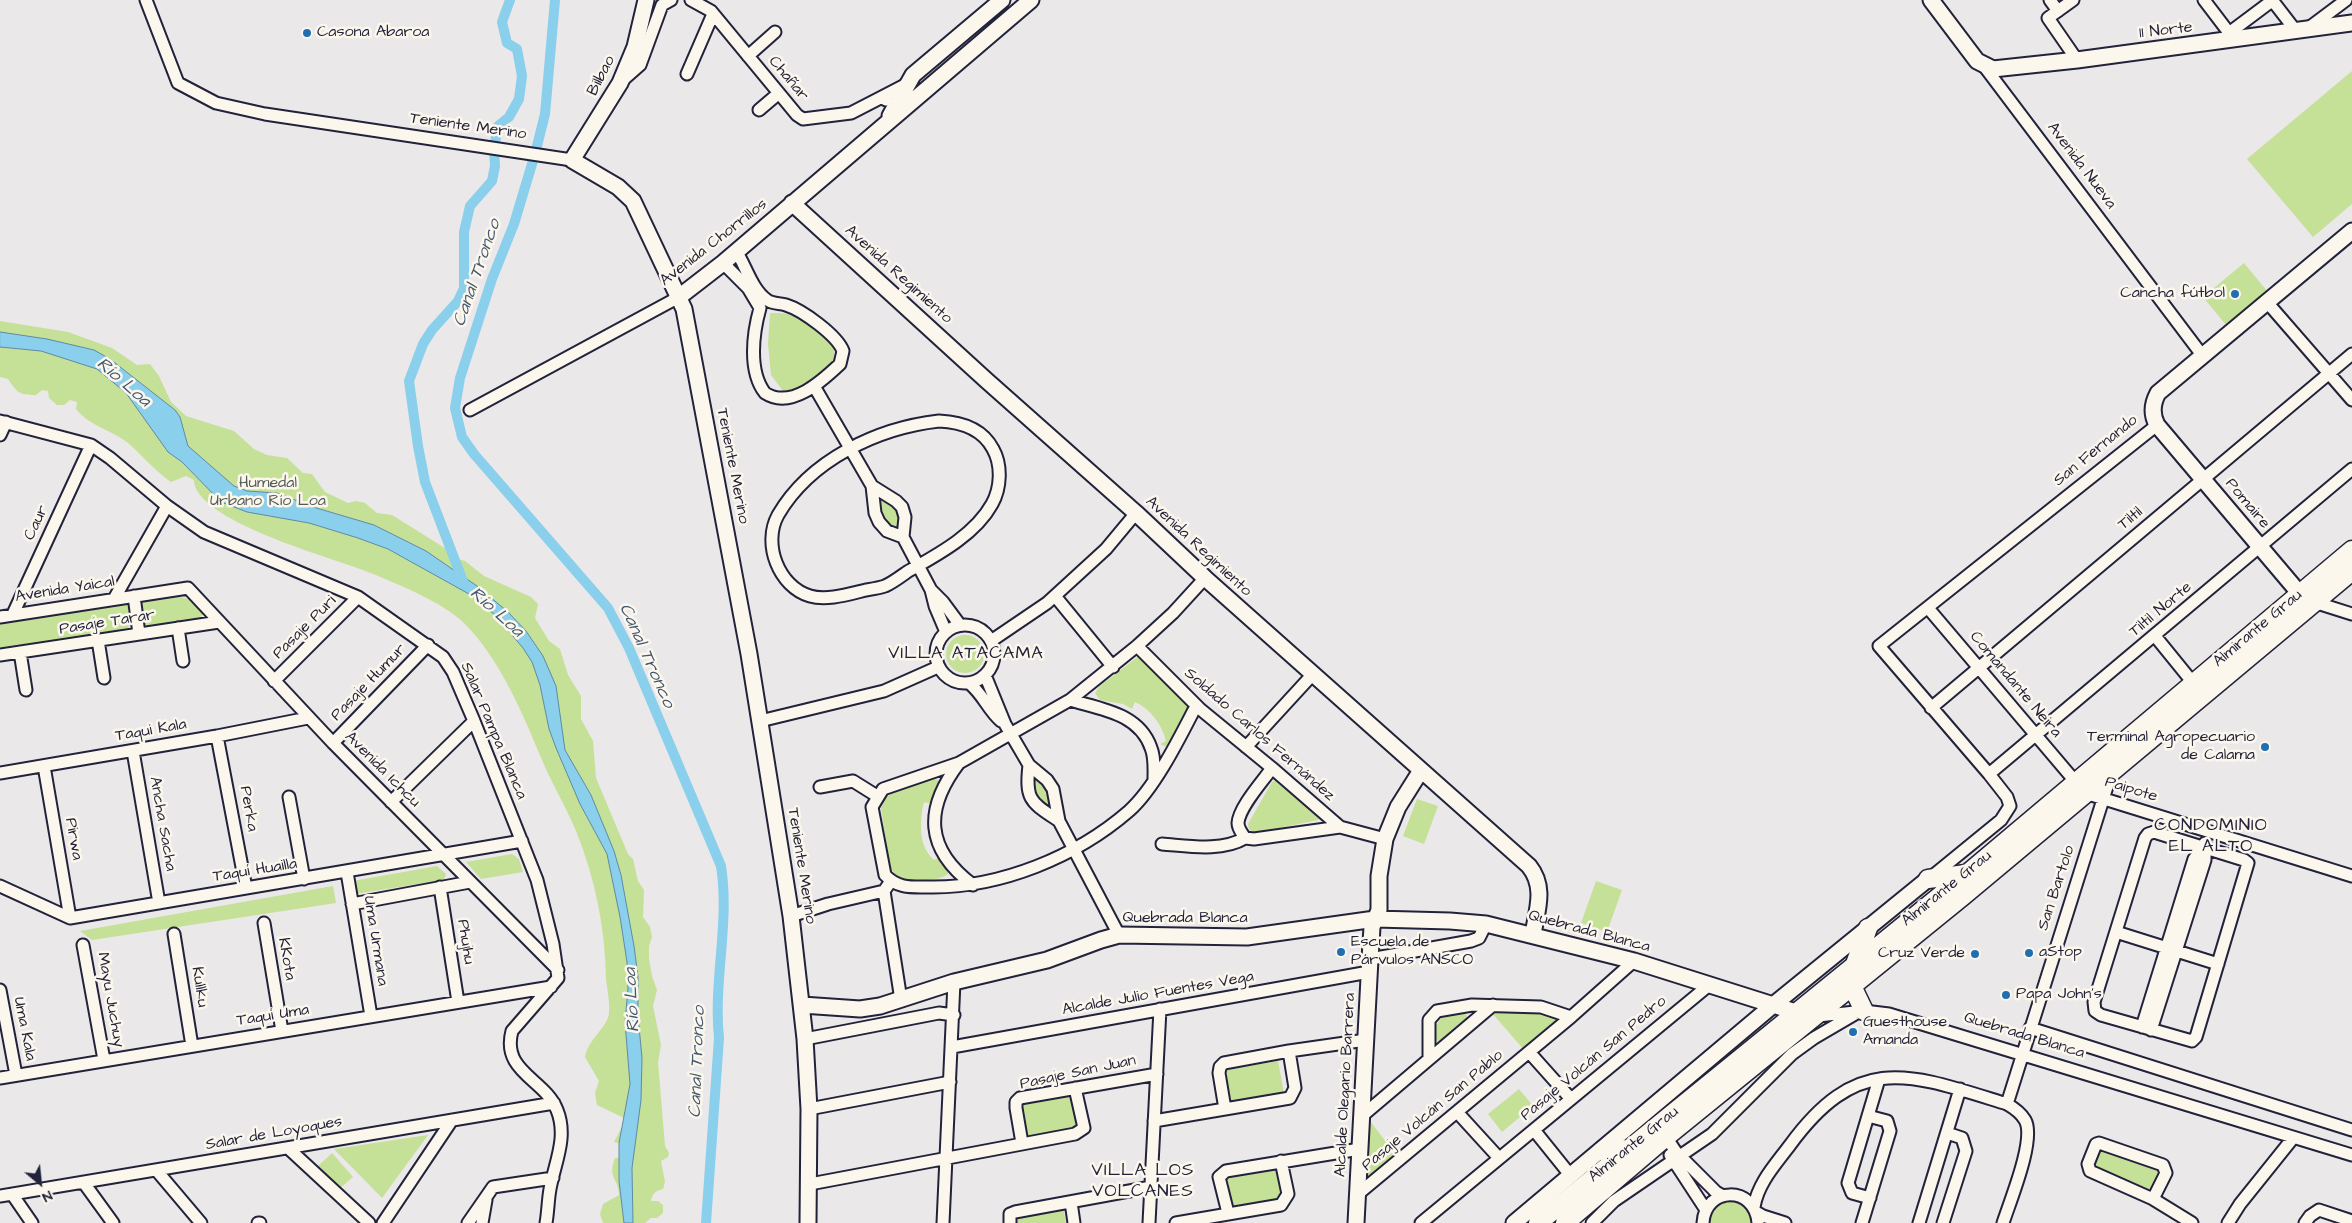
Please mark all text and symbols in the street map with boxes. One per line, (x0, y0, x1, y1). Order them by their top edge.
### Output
street label: 11 Norte (2138, 18, 2194, 44)
place label: Casona Abaroa (317, 23, 429, 43)
marker: Casona Abaroa (301, 27, 313, 39)
street label: Bilbao (584, 53, 620, 99)
street label: Chañar (764, 53, 812, 105)
street label: Teniente Merino (409, 109, 527, 145)
street label: Avenida Nueva (2042, 119, 2120, 213)
street label: Avenida Chorrillos (657, 195, 771, 291)
water label: Canal Tronco (450, 217, 506, 329)
street label: Avenida Regimiento (840, 222, 956, 328)
place label: Cancha fútbol (2120, 284, 2225, 304)
marker: Cancha fútbol (2229, 288, 2241, 300)
water label: Río Loa (92, 354, 154, 412)
street label: Teniente Merino (711, 407, 753, 525)
street label: San Fernando (2050, 411, 2142, 491)
park label: Humedal Urbano Río Loa (210, 474, 326, 512)
street label: Pomaire (2220, 475, 2274, 533)
street label: Avenida Regimiento (1141, 493, 1255, 601)
street label: Caur (21, 502, 53, 544)
street label: Tiltil (2115, 503, 2147, 535)
street label: Avenida Yaical (14, 573, 116, 607)
street label: Tiltil Norte (2126, 578, 2196, 642)
water label: Río Loa (465, 583, 527, 643)
street label: Almirante Grau (2210, 586, 2306, 672)
street label: Pasaje Puri (269, 592, 341, 664)
water label: Canal Tronco (613, 601, 679, 711)
street label: Pasaje Tarar (58, 606, 156, 640)
street label: Comandante Neira (1965, 628, 2065, 742)
street label: Pasaje Humur (327, 640, 411, 726)
district label: VILLA ATACAMA (887, 643, 1045, 665)
street label: Salar Pampa Blanca (455, 660, 531, 802)
street label: Soldado Carlos Fernández (1180, 664, 1338, 806)
street label: Taqui Kala (114, 715, 188, 747)
street label: Avenida Ichcu (340, 728, 424, 812)
place label: Terminal Agropecuario de Calama (2087, 728, 2255, 766)
marker: Terminal Agropecuario de Calama (2259, 741, 2271, 753)
street label: Paipote (2102, 773, 2160, 807)
street label: Ancha Sacha (144, 775, 180, 873)
street label: Perka (235, 785, 261, 833)
street label: Teniente Merino (782, 807, 820, 925)
district label: CONDOMINIO EL ALTO (2153, 815, 2269, 858)
street label: Pirwa (60, 816, 86, 862)
street label: San Bartolo (2034, 843, 2080, 933)
street label: Almirante Grau (1898, 847, 1996, 931)
street label: Taqui Huailla (212, 855, 298, 887)
street label: Uma Urmana (358, 895, 392, 987)
street label: Quebrada Blanca (1526, 907, 1652, 957)
street label: Quebrada Blanca (1122, 909, 1248, 929)
street label: Phujhu (452, 918, 478, 966)
place label: Escuela de Párvulos ANSCO (1351, 933, 1473, 971)
street label: KKota (273, 936, 299, 982)
place label: aStop (2039, 943, 2082, 963)
place label: Cruz Verde (1878, 944, 1965, 964)
marker: Escuela de Párvulos ANSCO (1335, 946, 1347, 958)
marker: aStop (2023, 947, 2035, 959)
marker: Cruz Verde (1969, 948, 1981, 960)
street label: Mayu Juchuy (92, 951, 128, 1049)
street label: Kullku (186, 965, 212, 1009)
water label: Río Loa (621, 967, 645, 1033)
street label: Alcalde Julio Fuentes Vega (1061, 968, 1255, 1020)
place label: Papa John's (2016, 985, 2102, 1005)
marker: Papa John's (2000, 989, 2012, 1001)
street label: Alcalde Olegario Barrera (1332, 992, 1360, 1178)
street label: Pasaje Volcán San Pedro (1517, 992, 1671, 1126)
street label: Uma Kala (8, 996, 40, 1062)
street label: Taqui Uma (236, 1001, 310, 1031)
water label: Canal Tronco (685, 1006, 711, 1118)
street label: Quebrada Blanca (1961, 1009, 2087, 1063)
place label: Guesthouse Amanda (1863, 1013, 1947, 1051)
marker: Guesthouse Amanda (1847, 1026, 1859, 1038)
street label: Pasaje Volcán San Pablo (1359, 1046, 1507, 1176)
street label: Pasaje San Juan (1018, 1051, 1138, 1095)
street label: Almirante Grau (1585, 1103, 1683, 1187)
street label: Salar de Loyoques (204, 1113, 344, 1155)
north arrow (15, 1158, 65, 1208)
district label: VILLA LOS VOLCANES (1090, 1160, 1196, 1202)
text: N (38, 1185, 56, 1207)

